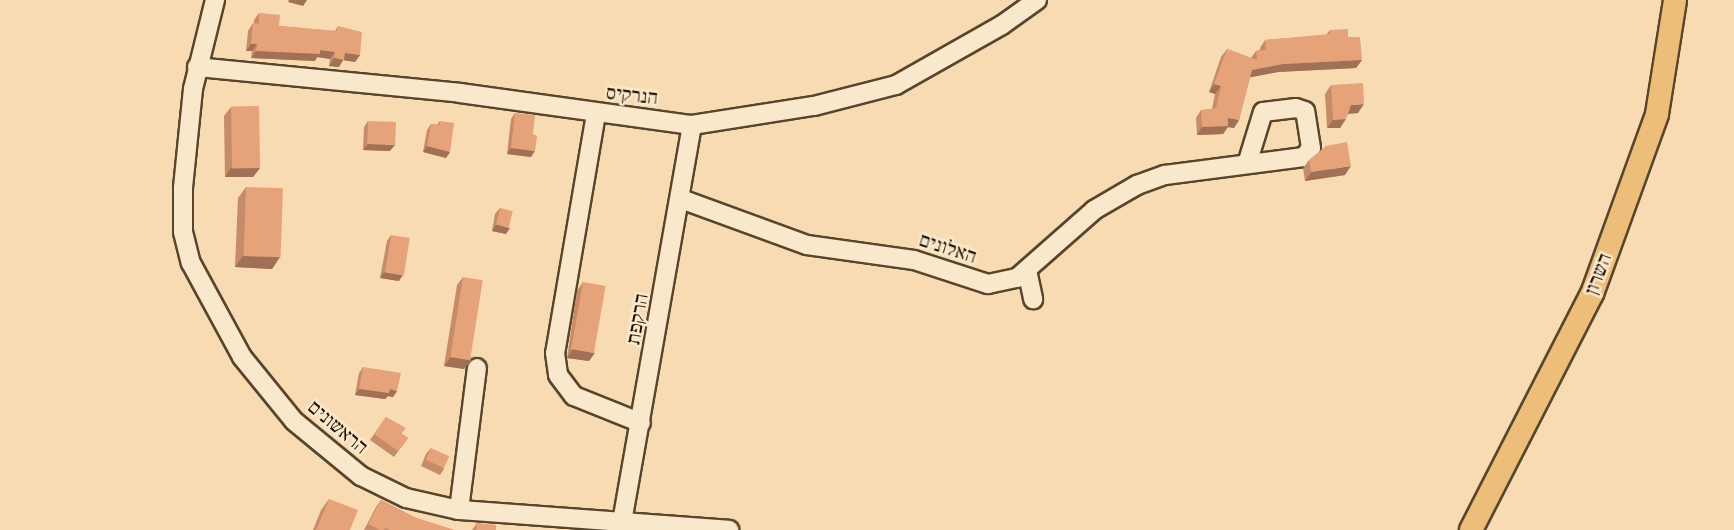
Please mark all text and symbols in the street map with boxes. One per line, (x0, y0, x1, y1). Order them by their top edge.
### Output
street label: הנרקיס (605, 80, 659, 110)
street label: האלונים (916, 227, 980, 269)
street label: השרון (1579, 250, 1617, 298)
street label: הרקפת (621, 292, 653, 346)
street label: הראשונים (303, 395, 373, 459)

